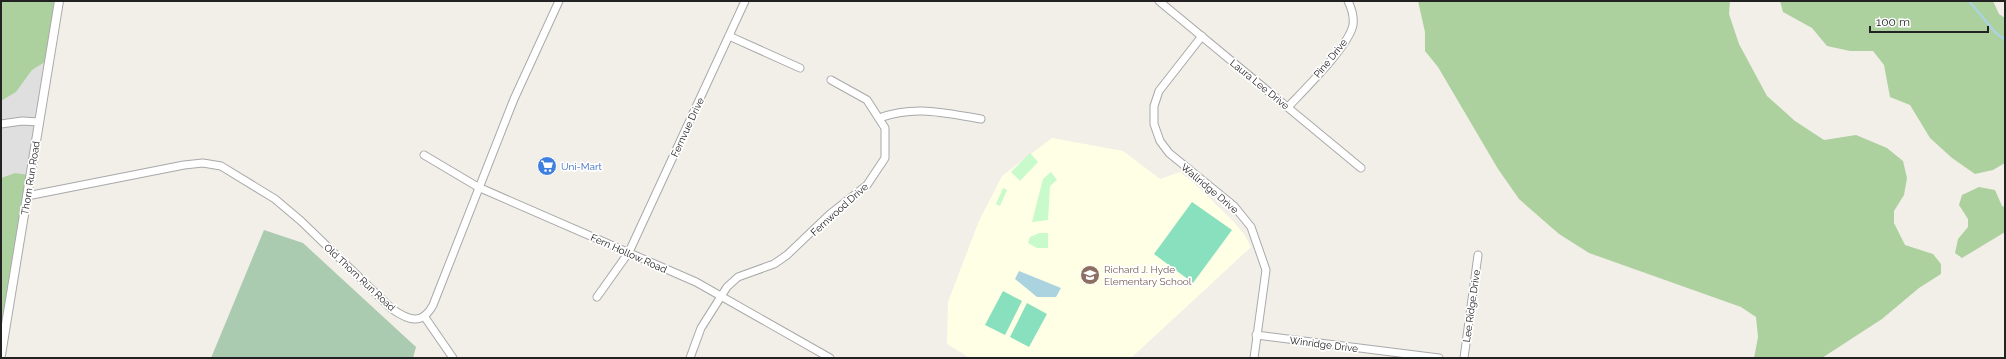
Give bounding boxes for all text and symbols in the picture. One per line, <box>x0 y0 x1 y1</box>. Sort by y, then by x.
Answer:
scale bar <box>1870 8 1988 34</box>
text: 100 m <box>1876 15 1910 29</box>
street label: Pine Drive <box>1311 37 1349 80</box>
street label: Laura Lee Drive <box>1228 57 1291 112</box>
street label: Fernvue Drive <box>669 96 706 159</box>
street label: Thorn Run Road <box>19 140 42 216</box>
supermarket icon: Uni-Mart <box>536 155 558 177</box>
place label: Uni-Mart <box>561 161 602 172</box>
street label: Wallridge Drive <box>1179 161 1241 216</box>
street label: Fernwood Drive <box>808 181 870 238</box>
street label: Fern Hollow Road <box>589 232 669 275</box>
street label: Old Thorn Run Road <box>322 242 398 313</box>
school or university icon: Richard J. Hyde Elementary School <box>1079 264 1101 286</box>
place label: Richard J. Hyde Elementary School <box>1104 264 1192 287</box>
street label: Lee Ridge Drive <box>1461 269 1482 343</box>
street label: Winridge Drive <box>1289 335 1359 354</box>

